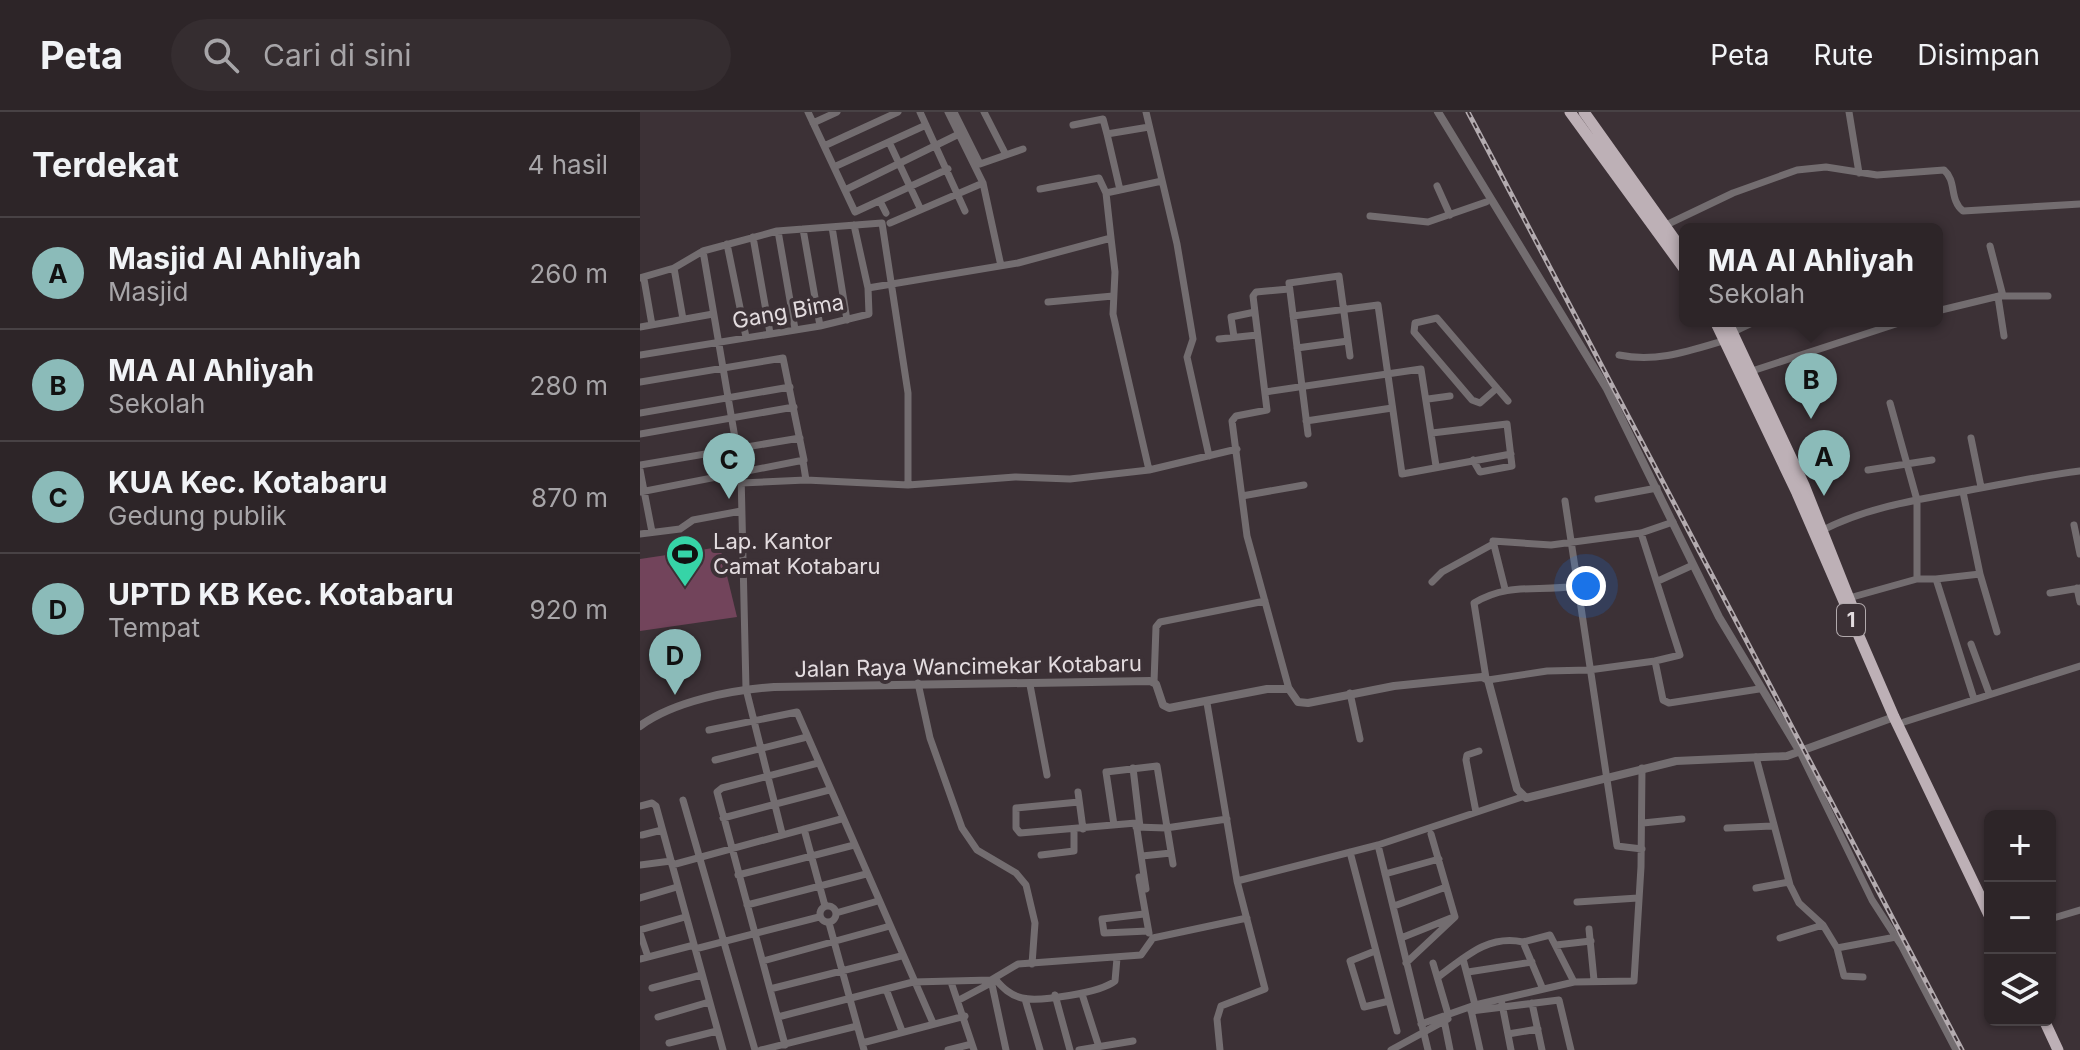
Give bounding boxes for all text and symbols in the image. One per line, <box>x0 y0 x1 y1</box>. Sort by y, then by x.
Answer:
search box <box>171 19 731 91</box>
text: Peta <box>40 32 123 78</box>
icon: search <box>199 33 243 77</box>
text: Cari di sini <box>263 37 412 73</box>
text: Peta <box>1710 38 1769 72</box>
text: Rute <box>1813 38 1873 72</box>
text: Disimpan <box>1917 38 2040 72</box>
text: Terdekat <box>32 144 179 185</box>
text: 4 hasil <box>528 149 608 180</box>
popup <box>1679 223 1943 327</box>
text: Masjid Al Ahliyah <box>108 240 361 276</box>
text: MA Al Ahliyah <box>1708 242 1914 278</box>
text: A <box>48 258 68 289</box>
text: 260 m <box>530 258 608 289</box>
text: Masjid <box>108 276 188 307</box>
text: Sekolah <box>1708 278 1805 309</box>
street label: Gang Bima <box>730 288 846 334</box>
text: MA Al Ahliyah <box>108 352 314 388</box>
pin: B <box>1785 353 1837 419</box>
text: B <box>49 370 67 401</box>
text: 280 m <box>530 370 608 401</box>
text: Sekolah <box>108 388 205 419</box>
pin: A <box>1798 430 1850 496</box>
pin: C <box>703 433 755 499</box>
text: KUA Kec. Kotabaru <box>108 464 387 500</box>
text: C <box>48 482 68 513</box>
text: 870 m <box>531 482 608 513</box>
text: Gedung publik <box>108 500 287 531</box>
place label: Lap. Kantor Camat Kotabaru <box>713 528 881 579</box>
sports icon: Lap. Kantor Camat Kotabaru <box>664 533 706 588</box>
your location <box>1566 566 1606 606</box>
text: UPTD KB Kec. Kotabaru <box>108 576 454 612</box>
text: D <box>49 594 67 625</box>
text: 920 m <box>530 594 608 625</box>
road number: 1 <box>1837 604 1865 636</box>
text: Tempat <box>108 612 200 643</box>
pin: D <box>649 629 701 695</box>
street label: Jalan Raya Wancimekar Kotabaru <box>794 650 1142 682</box>
map controls <box>1984 810 2056 1026</box>
button: + <box>1984 810 2056 882</box>
button: − <box>1984 882 2056 954</box>
button: layers <box>1984 954 2056 1026</box>

